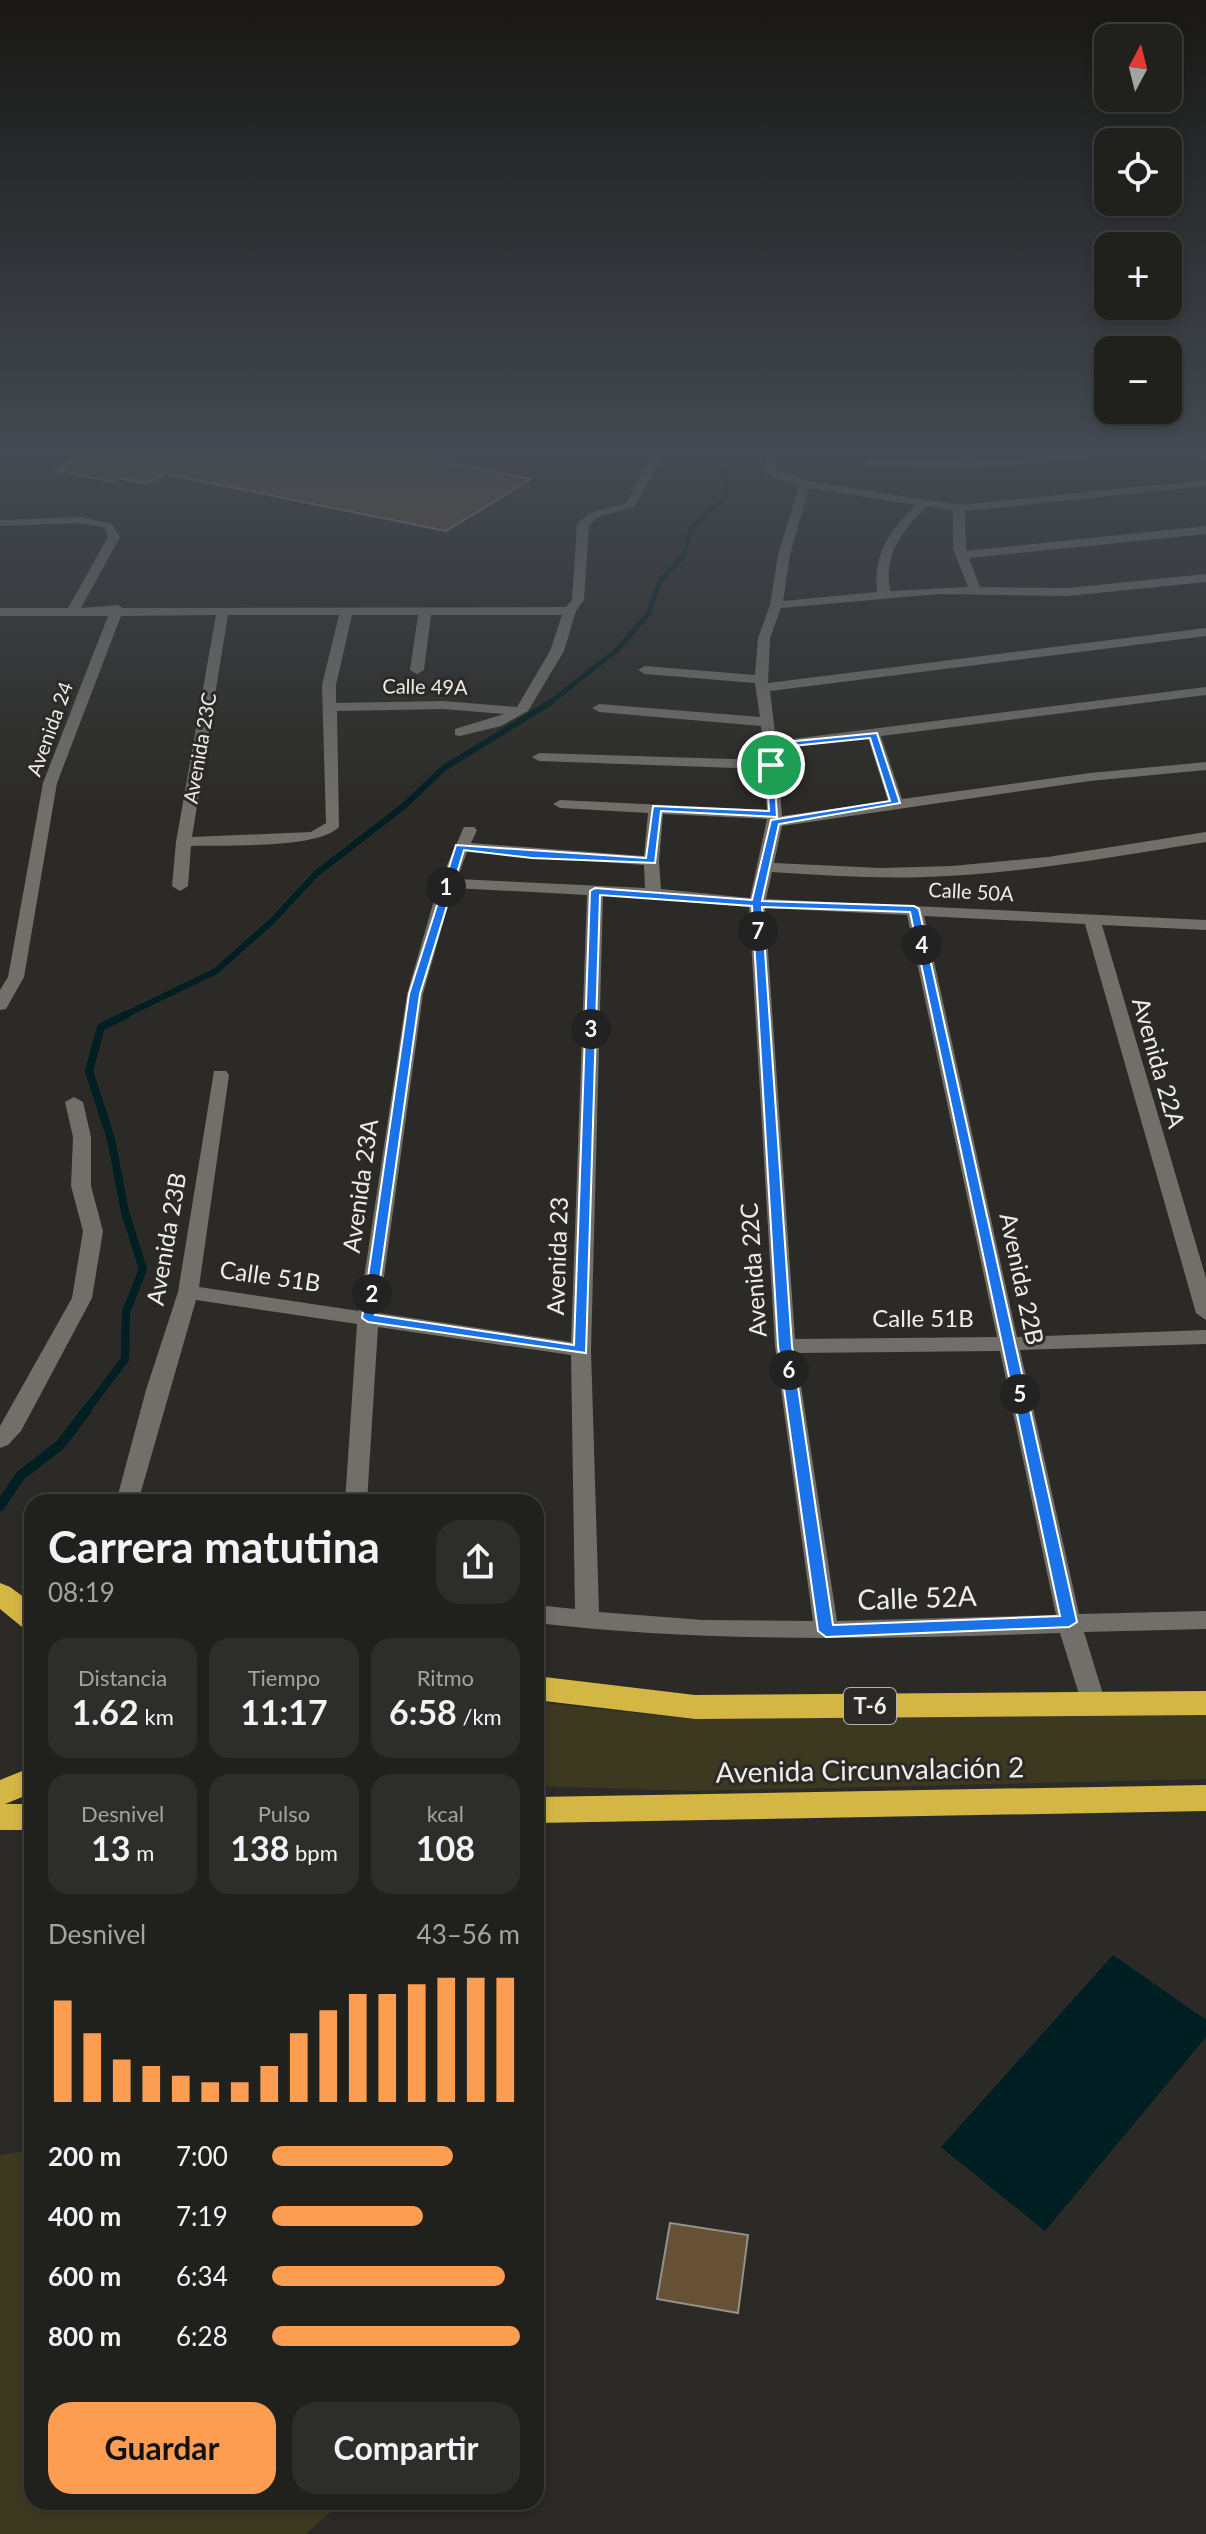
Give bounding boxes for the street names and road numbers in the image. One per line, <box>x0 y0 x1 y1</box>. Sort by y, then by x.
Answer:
street label: Calle 49A <box>382 673 468 699</box>
street label: Avenida 24 <box>21 678 77 779</box>
street label: Avenida 23C <box>177 691 221 805</box>
street label: Calle 50A <box>928 877 1015 905</box>
street label: Avenida 22A <box>1127 994 1192 1132</box>
street label: Avenida 23A <box>336 1116 383 1255</box>
street label: Avenida 23B <box>140 1170 191 1307</box>
street label: Avenida 23 <box>540 1196 573 1316</box>
street label: Avenida 22C <box>733 1202 772 1338</box>
street label: Avenida 22B <box>994 1210 1051 1347</box>
street label: Calle 51B <box>218 1254 322 1297</box>
street label: Calle 51B <box>872 1303 974 1332</box>
street label: Calle 52A <box>857 1578 977 1616</box>
road number: T-6 <box>844 1688 896 1724</box>
street label: Avenida Circunvalación 2 <box>715 1749 1025 1789</box>

